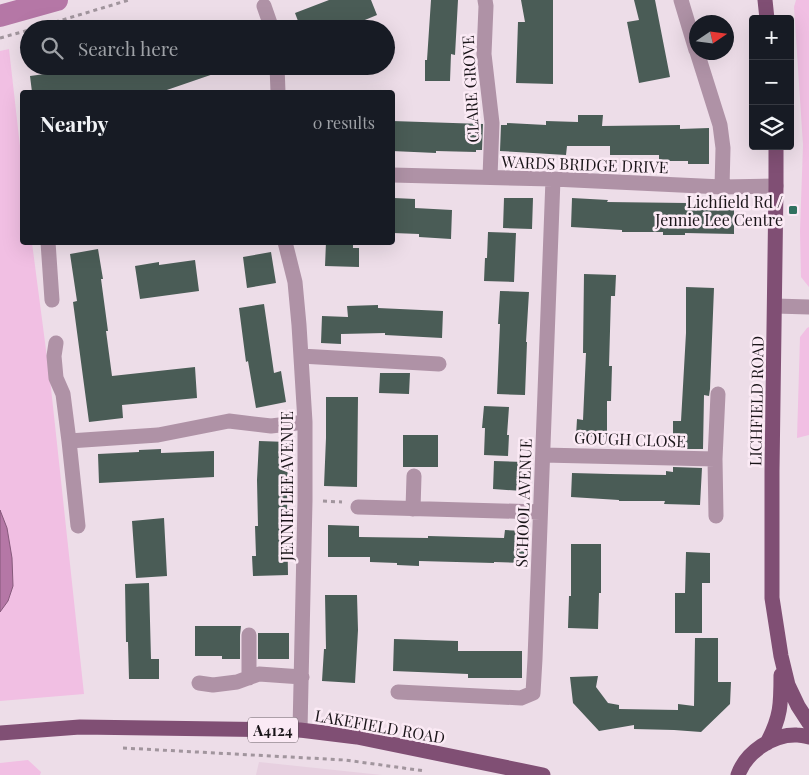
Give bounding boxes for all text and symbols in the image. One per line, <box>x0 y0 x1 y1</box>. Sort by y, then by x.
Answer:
north arrow <box>689 15 734 60</box>
map controls <box>749 15 794 150</box>
button: + <box>749 15 794 60</box>
search box <box>20 20 395 75</box>
icon: search <box>38 34 66 62</box>
text: Search here <box>78 35 178 61</box>
street label: CLARE GROVE <box>457 35 483 143</box>
button: − <box>749 60 794 105</box>
button: layers <box>749 105 794 150</box>
text: Nearby <box>40 109 109 137</box>
text: 0 results <box>313 112 375 133</box>
street label: WARDS BRIDGE DRIVE <box>500 151 669 177</box>
place label: Lichfield Rd / Jennie Lee Centre <box>654 191 783 230</box>
marker: Lichfield Rd / Jennie Lee Centre <box>787 204 799 216</box>
street label: LICHFIELD ROAD <box>744 336 768 466</box>
street label: JENNIE LEE AVENUE <box>276 411 297 562</box>
street label: GOUGH CLOSE <box>574 427 686 451</box>
street label: SCHOOL AVENUE <box>510 438 536 568</box>
street label: LAKEFIELD ROAD <box>313 704 447 748</box>
road number: A4124 <box>248 718 298 742</box>

